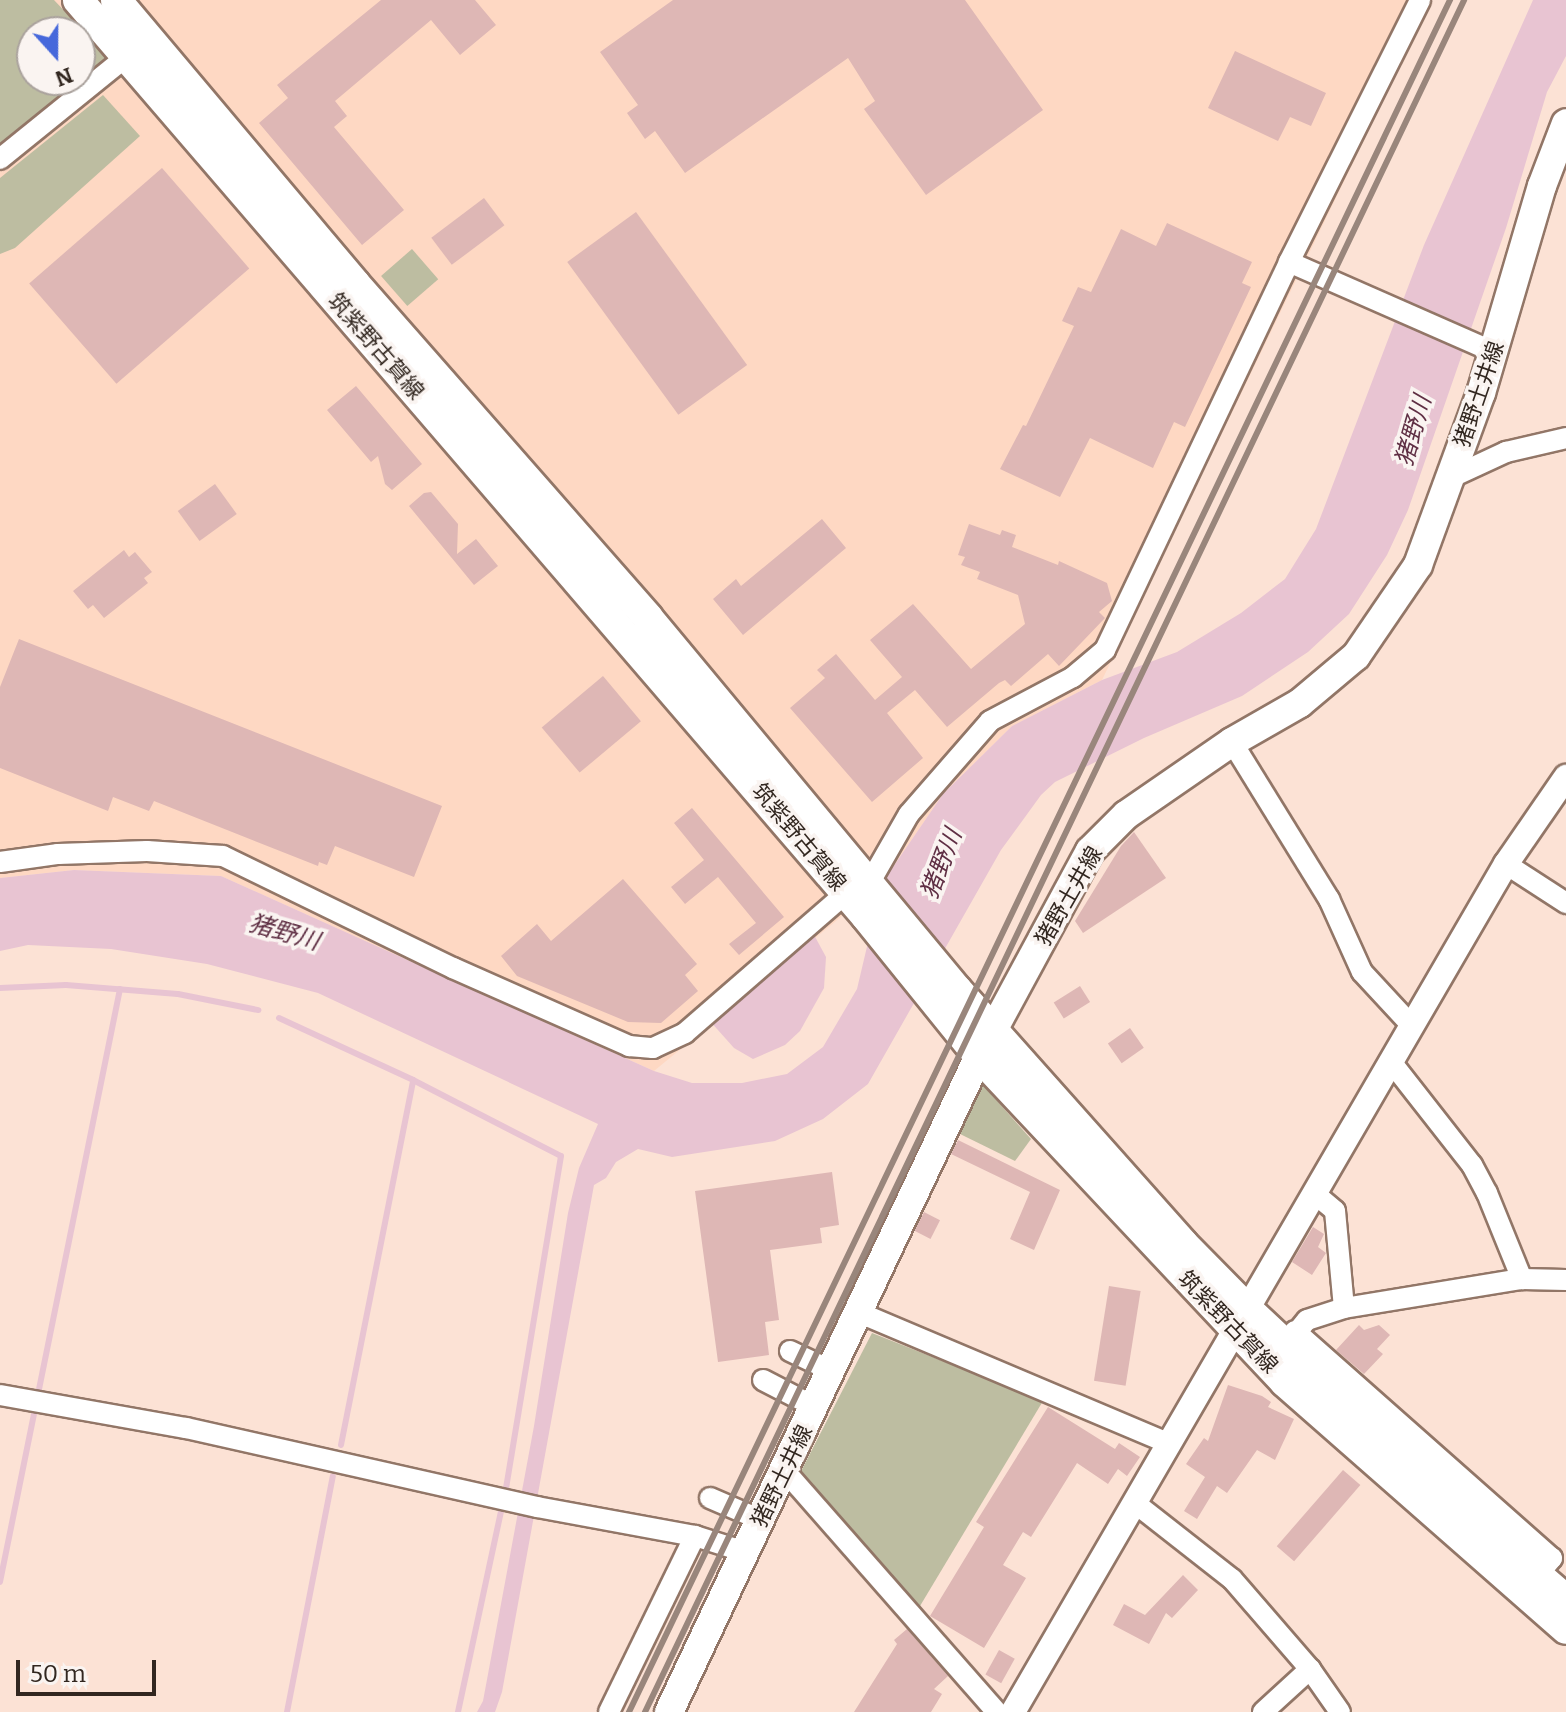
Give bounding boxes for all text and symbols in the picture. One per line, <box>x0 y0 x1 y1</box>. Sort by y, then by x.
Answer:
north arrow <box>16 16 96 96</box>
text: N <box>51 61 77 93</box>
street label: 筑紫野古賀線 <box>323 288 429 404</box>
street label: 猪野土井線 <box>1449 338 1509 450</box>
water label: 猪野川 <box>1390 392 1438 470</box>
street label: 筑紫野古賀線 <box>746 778 852 896</box>
water label: 猪野川 <box>916 825 968 903</box>
street label: 猪野土井線 <box>1030 842 1108 950</box>
water label: 猪野川 <box>245 909 323 957</box>
street label: 筑紫野古賀線 <box>1173 1265 1283 1379</box>
street label: 猪野土井線 <box>746 1421 818 1531</box>
scale bar <box>20 1644 160 1694</box>
text: 50 m <box>30 1660 86 1688</box>

